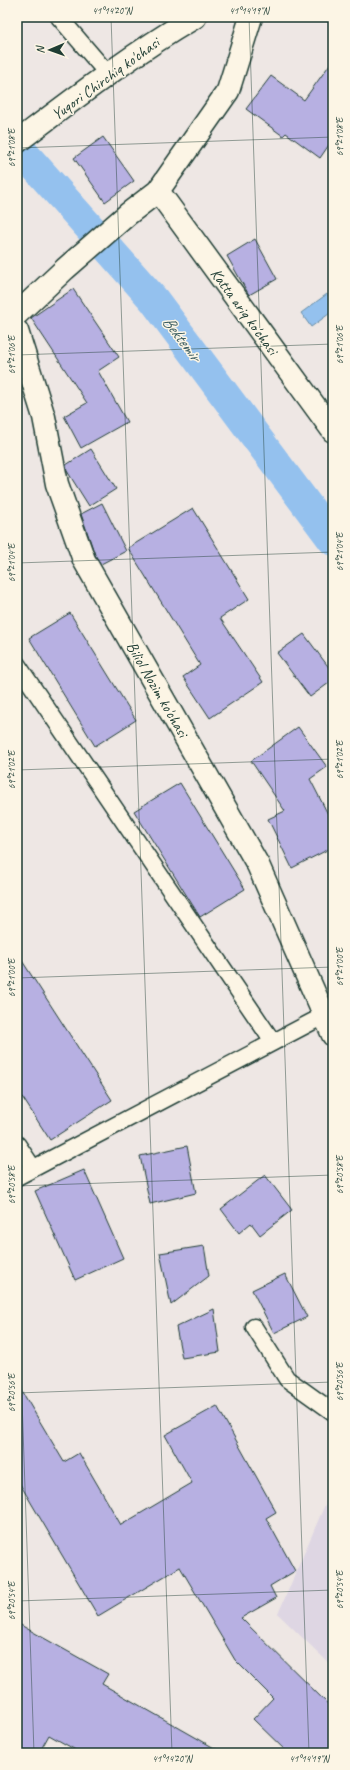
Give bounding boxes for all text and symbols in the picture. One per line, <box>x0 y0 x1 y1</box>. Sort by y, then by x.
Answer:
text: 41°14'20"N <box>92 4 134 17</box>
text: 41°14'19"N <box>229 4 271 17</box>
north arrow <box>30 30 70 70</box>
street label: Yuqori Chirchiq ko'chasi <box>48 32 165 125</box>
text: N <box>33 45 47 54</box>
text: 69°21'08"E <box>333 116 346 156</box>
text: 69°21'08"E <box>5 127 18 167</box>
street label: Katta ariq ko'chasi <box>206 264 283 360</box>
water label: Bektemir <box>158 312 207 367</box>
text: 69°21'06"E <box>333 324 346 364</box>
text: 69°21'06"E <box>5 334 18 374</box>
text: 69°21'04"E <box>333 531 346 571</box>
text: 69°21'04"E <box>5 542 18 582</box>
street label: Biliol Nozim ko'chasi <box>122 638 194 743</box>
text: 69°21'02"E <box>333 739 346 779</box>
text: 69°21'02"E <box>5 749 18 789</box>
text: 69°21'00"E <box>333 946 346 986</box>
text: 69°21'00"E <box>5 957 18 997</box>
text: 69°20'58"E <box>333 1154 346 1194</box>
text: 69°20'58"E <box>5 1164 18 1204</box>
text: 69°20'56"E <box>333 1361 346 1401</box>
text: 69°20'56"E <box>5 1372 18 1412</box>
text: 69°20'54"E <box>333 1569 346 1609</box>
text: 69°20'54"E <box>5 1580 18 1620</box>
text: 41°14'20"N <box>152 1752 194 1765</box>
text: 41°14'19"N <box>289 1752 331 1765</box>

